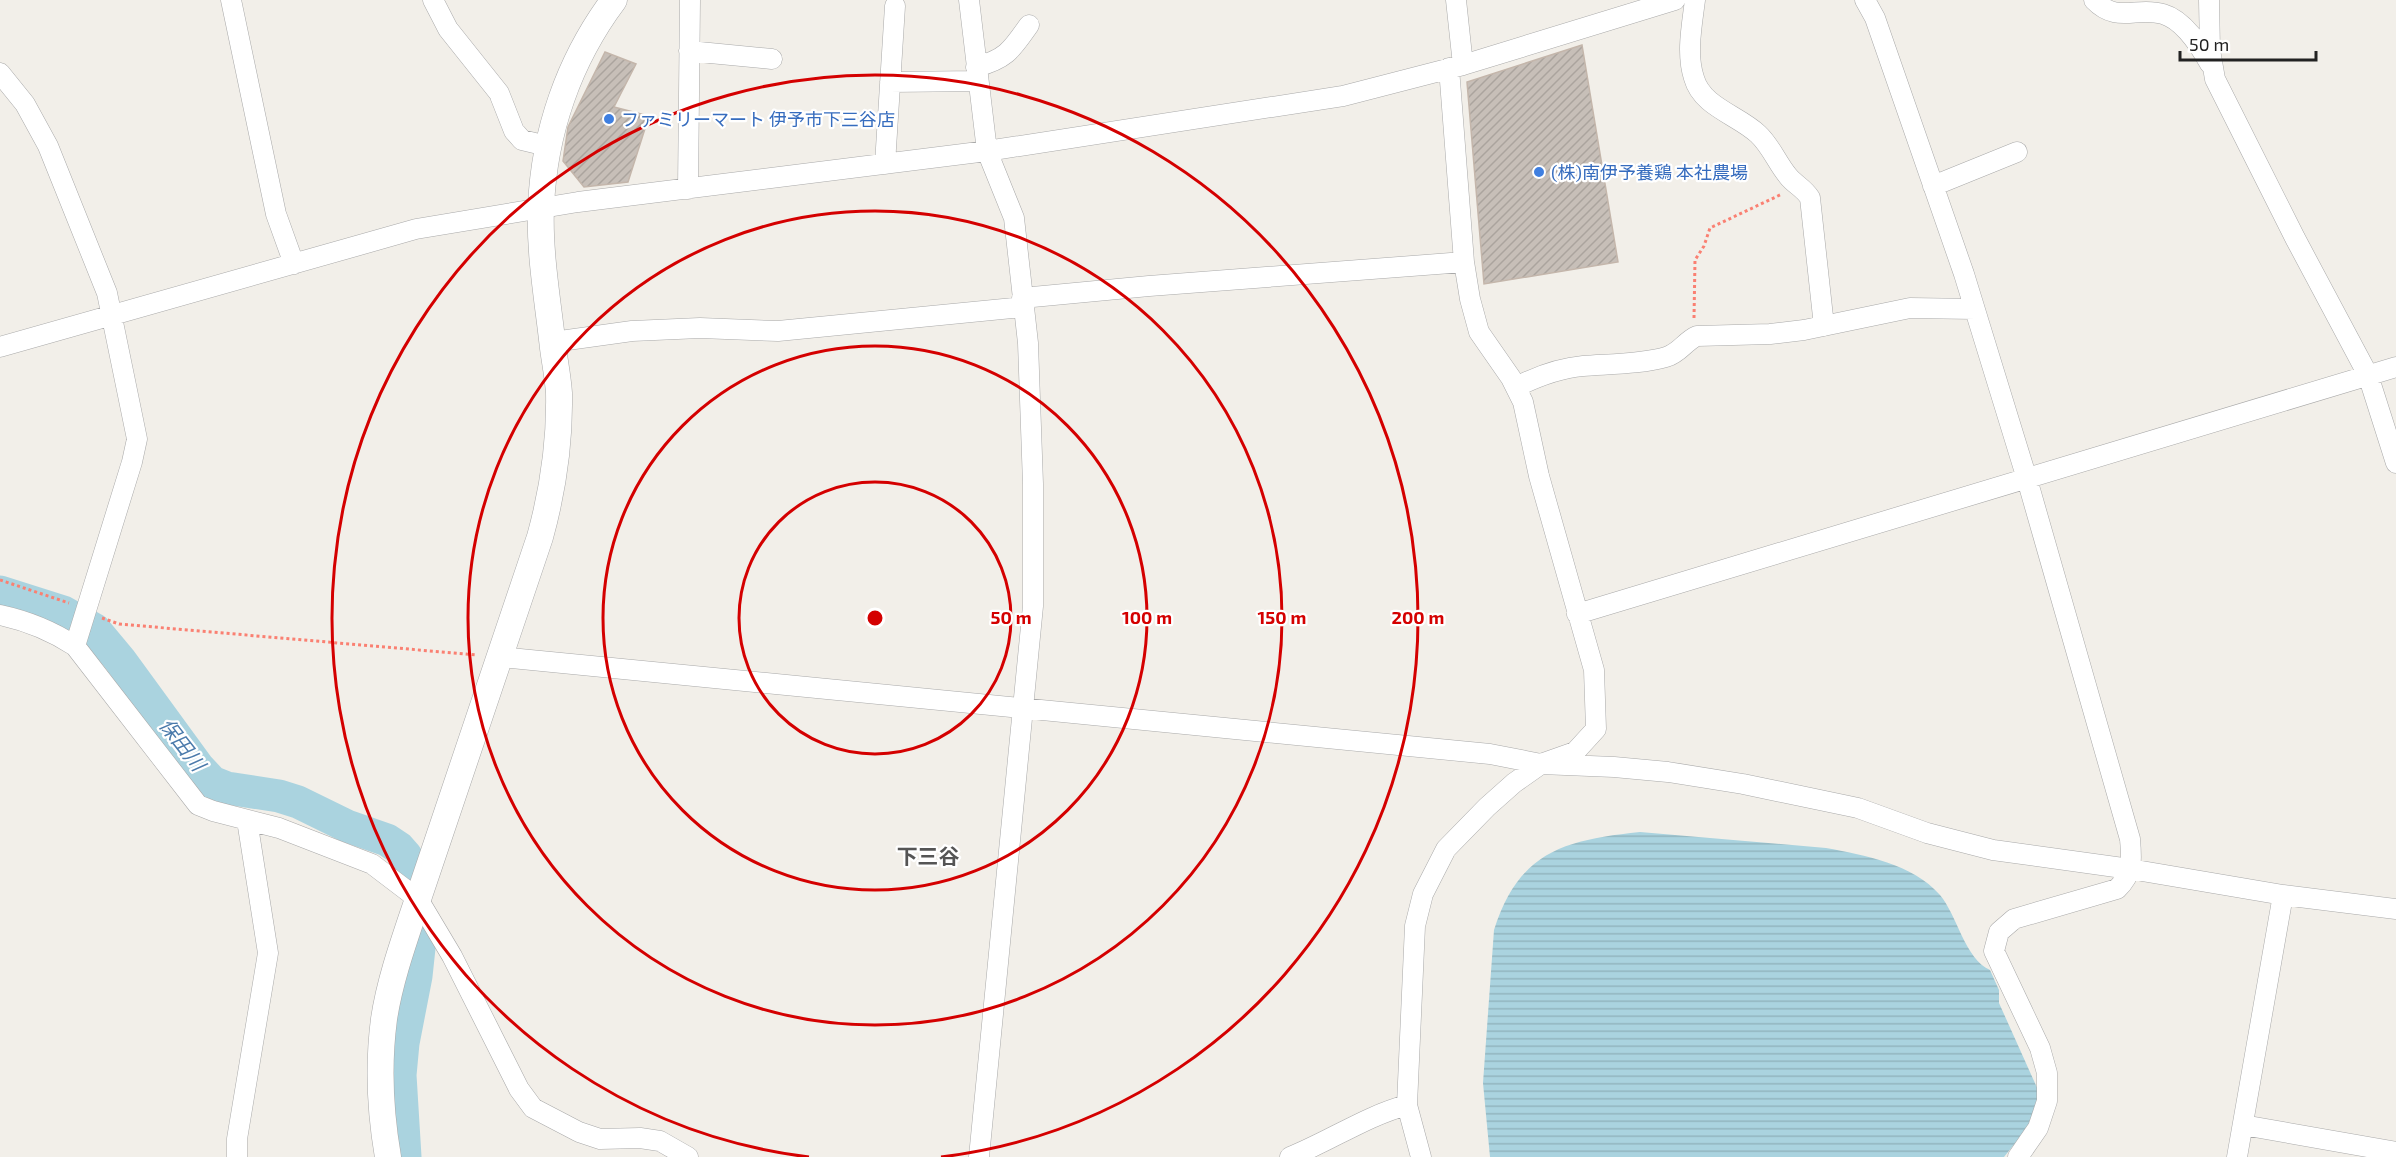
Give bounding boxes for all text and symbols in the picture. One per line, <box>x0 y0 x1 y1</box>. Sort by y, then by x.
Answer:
scale bar <box>2180 24 2316 62</box>
text: 50 m <box>2189 33 2229 55</box>
place label: ファミリーマート 伊予市下三谷店 <box>621 108 895 130</box>
marker: ファミリーマート 伊予市下三谷店 <box>602 112 616 126</box>
place label: (株)南伊予養鶏 本社農場 <box>1551 161 1748 183</box>
marker: (株)南伊予養鶏 本社農場 <box>1532 165 1546 179</box>
text: 50 m <box>990 606 1032 628</box>
text: 100 m <box>1122 606 1172 628</box>
text: 150 m <box>1258 606 1306 628</box>
text: 200 m <box>1392 606 1444 628</box>
centre of rings <box>865 608 885 628</box>
water label: 保田川 <box>155 713 212 777</box>
district label: 下三谷 <box>897 843 960 868</box>

